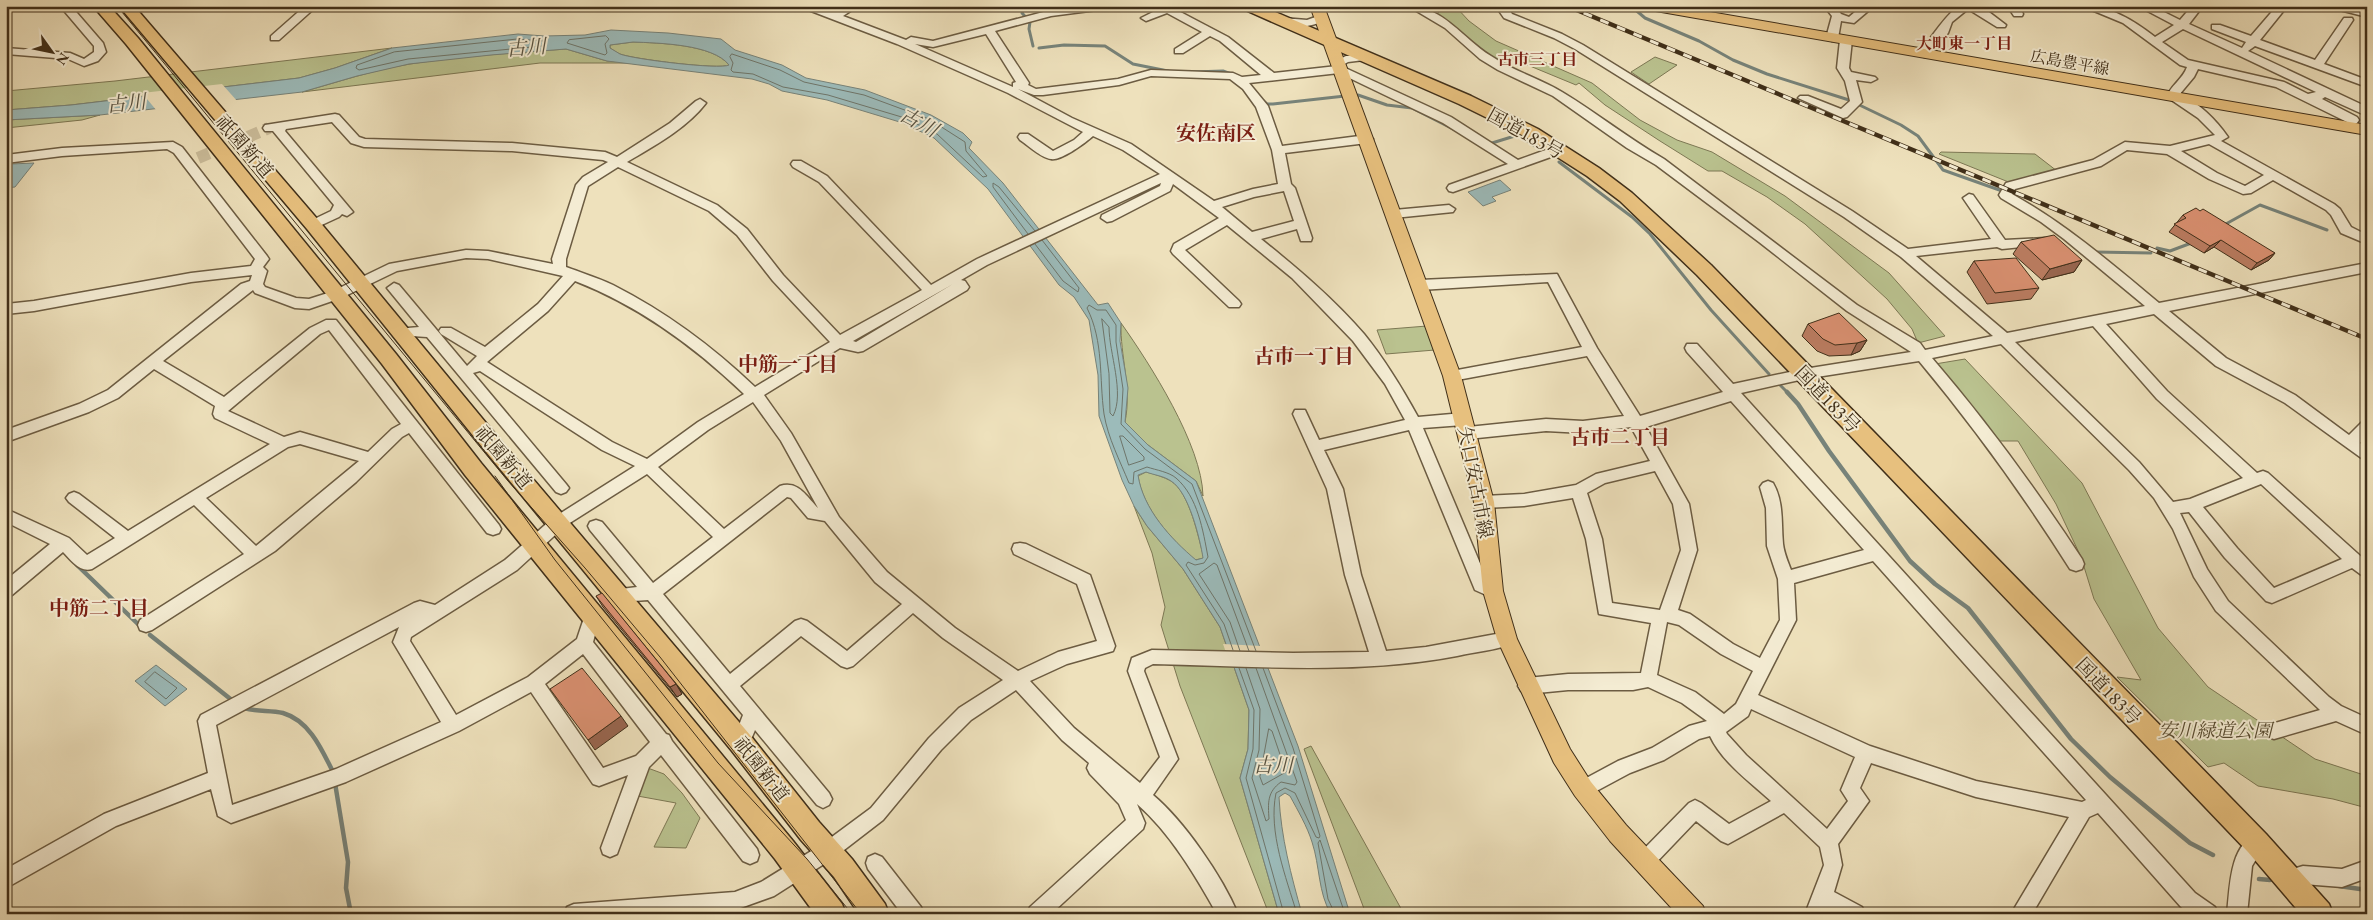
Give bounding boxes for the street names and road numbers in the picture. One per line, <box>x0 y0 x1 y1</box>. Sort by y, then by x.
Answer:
street label: 広島豊平線 <box>2029 45 2111 80</box>
street label: 国道183号 <box>1483 102 1569 165</box>
street label: 祇園新道 <box>210 109 279 183</box>
street label: 国道183号 <box>1789 360 1866 438</box>
street label: 祇園新道 <box>470 420 538 494</box>
street label: 矢口安古市線 <box>1452 424 1499 540</box>
street label: 国道183号 <box>2070 652 2147 730</box>
street label: 祇園新道 <box>728 732 795 807</box>

